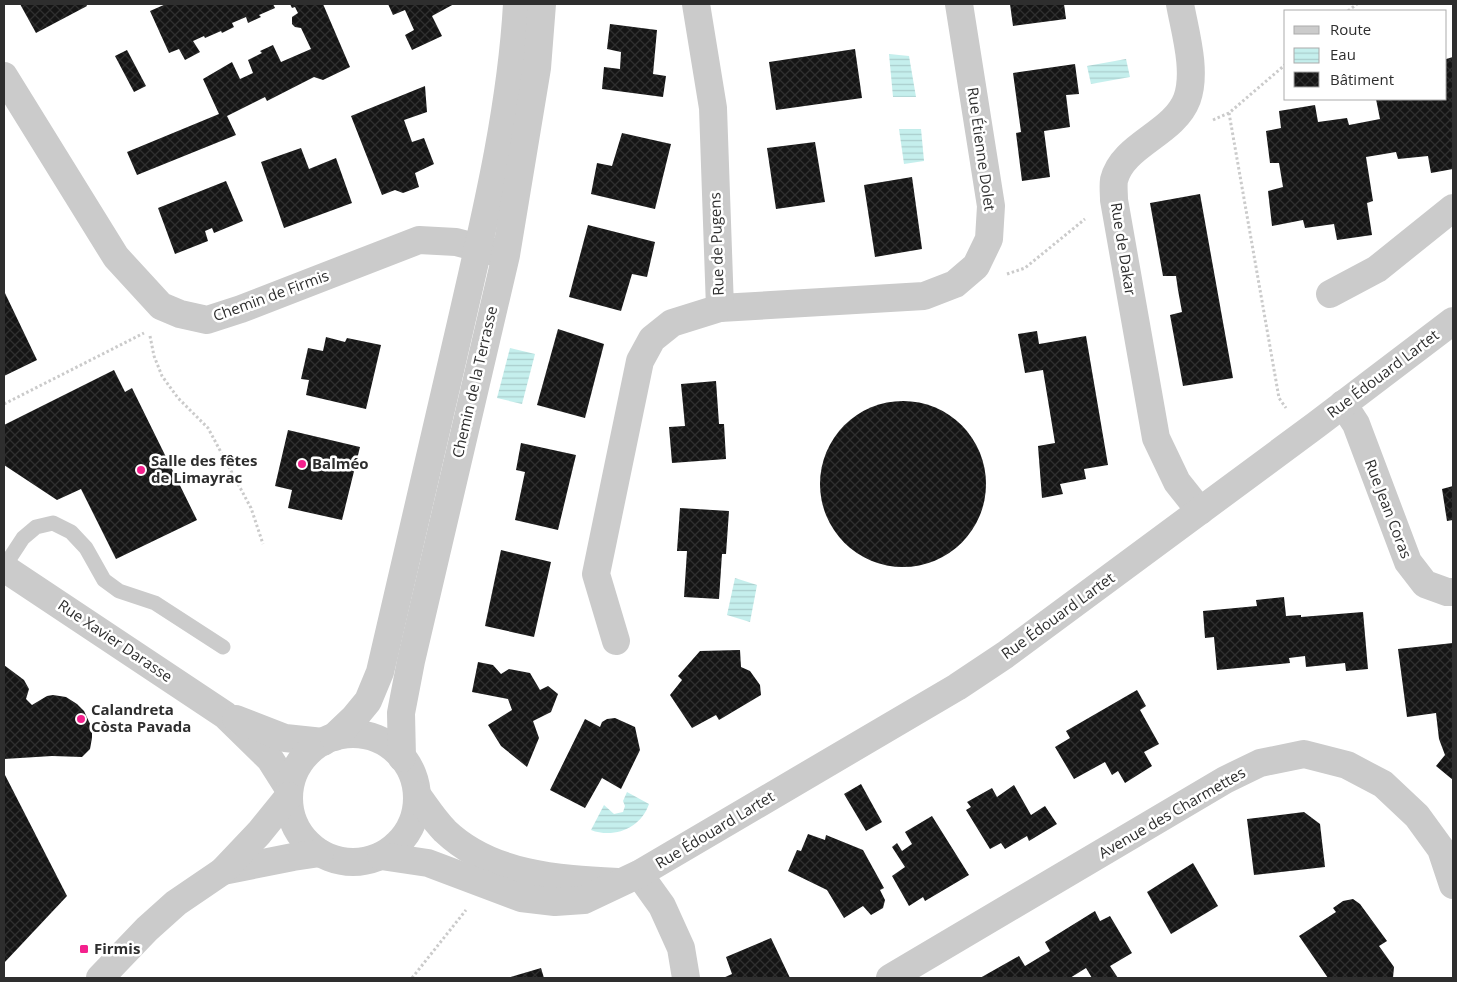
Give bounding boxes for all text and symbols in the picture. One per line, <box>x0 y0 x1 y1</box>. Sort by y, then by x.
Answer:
legend <box>1284 10 1447 100</box>
text: Route <box>1330 19 1371 39</box>
text: Eau <box>1330 44 1356 64</box>
text: Bâtiment <box>1330 69 1394 89</box>
street label: Rue Étienne Dolet <box>963 86 1001 212</box>
street label: Rue de Pugens <box>704 192 728 296</box>
street label: Rue de Dakar <box>1107 201 1141 297</box>
street label: Chemin de Firmis <box>210 265 331 325</box>
street label: Chemin de la Terrasse <box>447 304 501 460</box>
street label: Rue Édouard Lartet <box>1322 324 1443 422</box>
place label: Salle des fêtes de Limayrac <box>151 450 257 487</box>
place label: Balméo <box>312 453 369 473</box>
street label: Rue Jean Coras <box>1361 456 1417 561</box>
marker: Balméo <box>296 458 308 470</box>
marker: Salle des fêtes de Limayrac <box>135 464 147 476</box>
street label: Rue Édouard Lartet <box>997 567 1118 663</box>
street label: Rue Xavier Darasse <box>54 594 177 686</box>
place label: Calandreta Còsta Pavada <box>91 699 191 736</box>
marker: Calandreta Còsta Pavada <box>75 713 87 725</box>
street label: Avenue des Charmettes <box>1094 762 1249 862</box>
street label: Rue Édouard Lartet <box>651 786 778 873</box>
place label: Firmis <box>94 938 140 958</box>
marker: Firmis <box>78 943 90 955</box>

